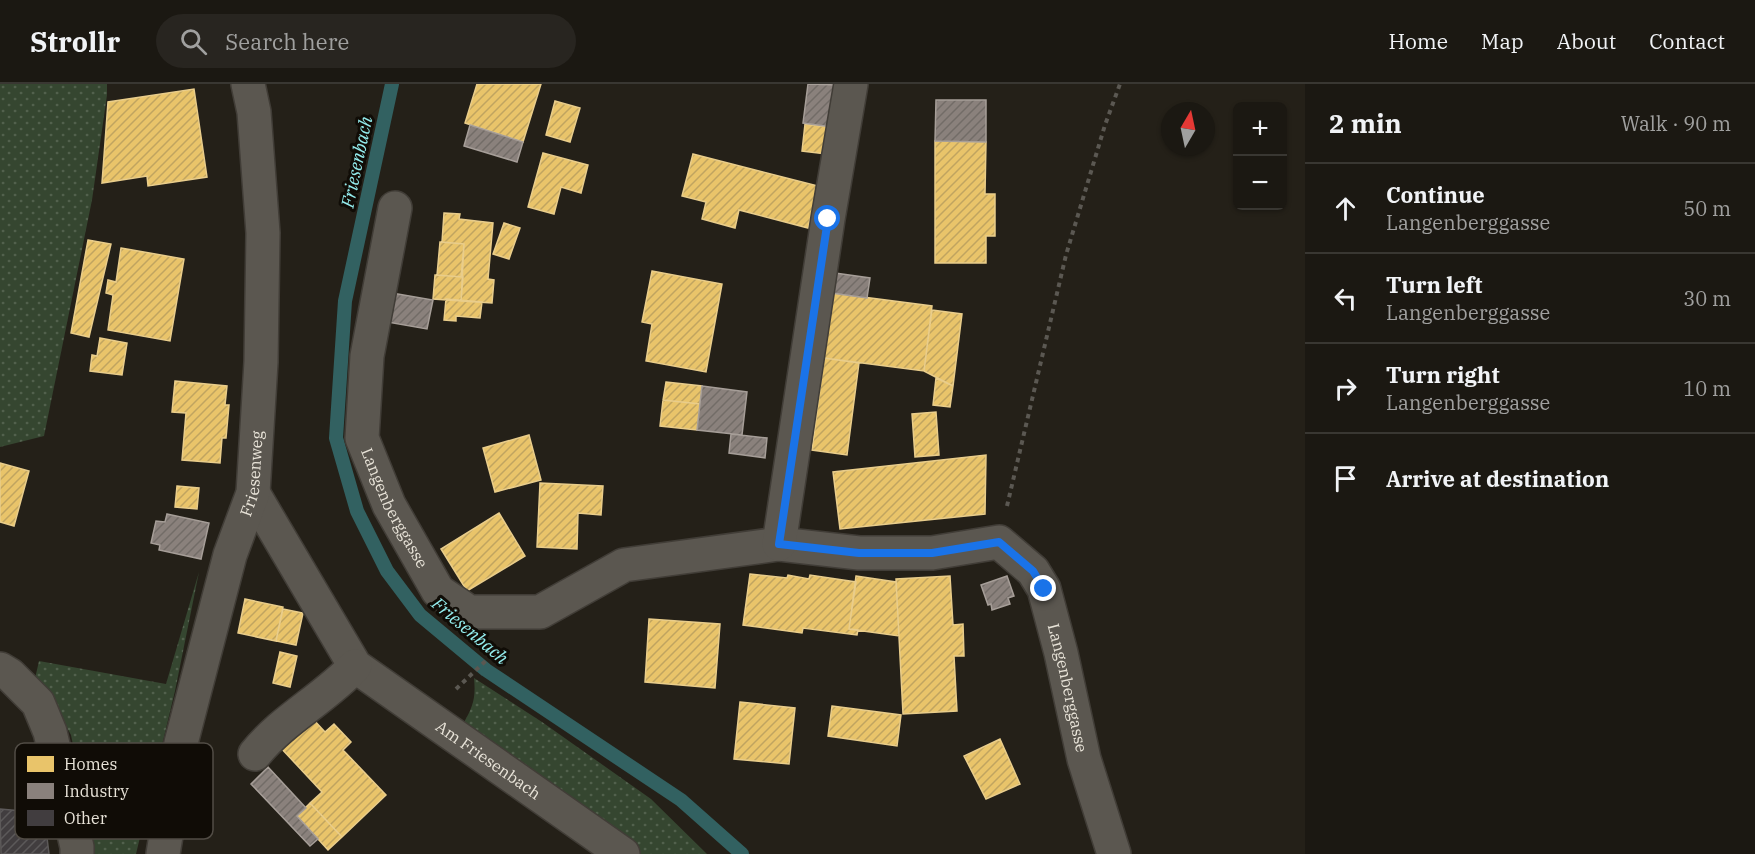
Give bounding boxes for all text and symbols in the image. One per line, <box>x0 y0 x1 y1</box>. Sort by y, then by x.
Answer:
search box <box>156 14 576 68</box>
text: Strollr <box>30 23 120 60</box>
icon: search <box>177 25 210 58</box>
text: Search here <box>225 27 349 56</box>
text: Home <box>1388 27 1448 55</box>
text: Map <box>1481 27 1524 55</box>
text: About <box>1557 27 1616 55</box>
text: Contact <box>1649 27 1725 55</box>
north arrow <box>1161 102 1215 156</box>
map controls <box>1233 102 1287 210</box>
button: + <box>1233 102 1287 156</box>
text: 2 min <box>1329 106 1402 140</box>
text: Walk · 90 m <box>1621 110 1731 137</box>
water label: Friesenbach <box>335 114 377 211</box>
button: − <box>1233 156 1287 210</box>
text: Continue <box>1386 180 1485 209</box>
icon: ahead <box>1329 192 1362 225</box>
text: 50 m <box>1683 195 1731 222</box>
route start <box>814 205 840 231</box>
text: Langenberggasse <box>1386 209 1550 236</box>
text: Turn left <box>1386 270 1482 299</box>
icon: left <box>1329 282 1362 315</box>
text: 30 m <box>1683 285 1731 312</box>
text: Langenberggasse <box>1386 299 1550 326</box>
text: Turn right <box>1386 360 1500 389</box>
icon: right <box>1329 372 1362 405</box>
text: 10 m <box>1683 375 1731 402</box>
text: Langenberggasse <box>1386 389 1550 416</box>
street label: Friesenweg <box>235 430 267 519</box>
street label: Langenberggasse <box>357 445 433 571</box>
icon: arrive <box>1329 462 1362 495</box>
text: Arrive at destination <box>1386 464 1609 493</box>
route end <box>1030 575 1056 601</box>
water label: Friesenbach <box>427 591 513 669</box>
street label: Langenberggasse <box>1044 621 1092 754</box>
street label: Am Friesenbach <box>432 716 545 803</box>
legend <box>15 743 213 839</box>
text: Homes <box>64 754 117 774</box>
text: Industry <box>64 781 129 801</box>
text: Other <box>64 808 107 828</box>

